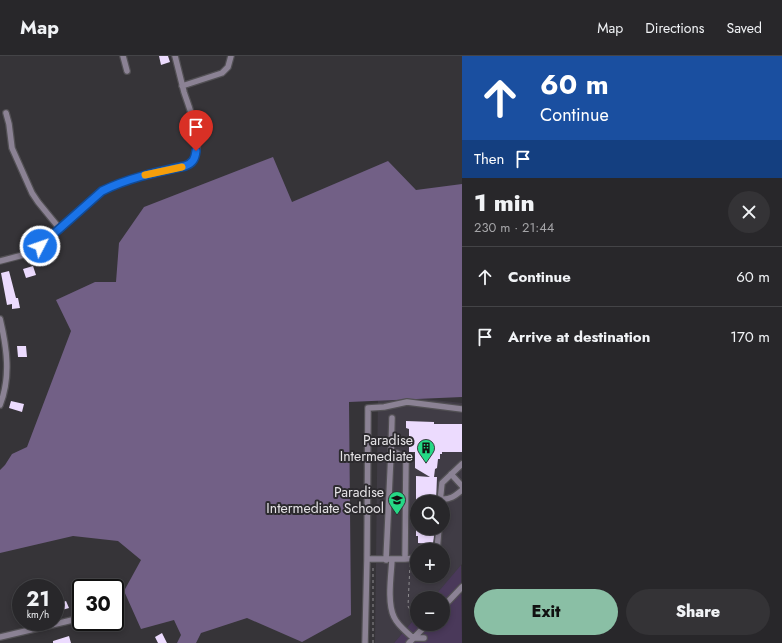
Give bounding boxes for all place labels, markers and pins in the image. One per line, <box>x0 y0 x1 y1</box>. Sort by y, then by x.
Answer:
pin <box>179 110 213 151</box>
place label: Paradise Intermediate <box>340 430 413 466</box>
building icon: Paradise Intermediate <box>416 438 436 463</box>
place label: Paradise Intermediate School <box>266 482 384 518</box>
school or university icon: Paradise Intermediate School <box>387 490 407 515</box>

